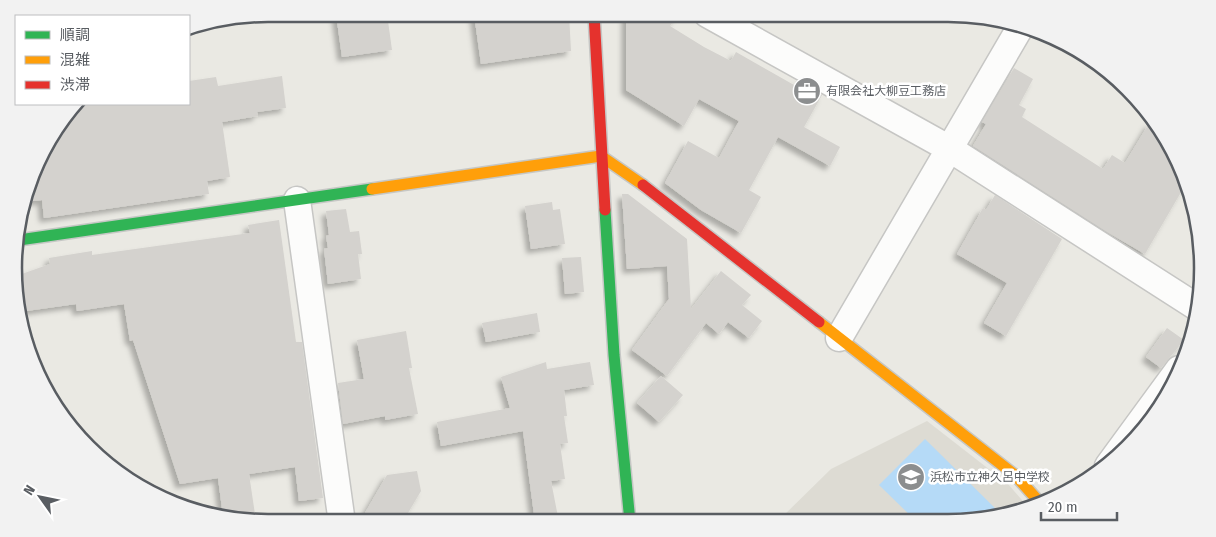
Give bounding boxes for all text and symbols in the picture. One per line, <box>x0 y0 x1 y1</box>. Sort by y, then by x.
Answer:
legend <box>15 15 190 105</box>
text: 順調 <box>60 26 90 44</box>
text: 混雑 <box>60 51 90 69</box>
text: 渋滞 <box>60 76 90 94</box>
office icon: 有限会社大柳豆工務店 <box>792 76 822 106</box>
place label: 有限会社大柳豆工務店 <box>826 84 946 98</box>
school or university icon: 浜松市立神久呂中学校 <box>896 462 926 492</box>
place label: 浜松市立神久呂中学校 <box>930 470 1050 484</box>
north arrow <box>15 472 65 522</box>
text: N <box>20 482 39 498</box>
scale bar <box>1041 490 1117 522</box>
text: 20 m <box>1048 498 1078 516</box>

